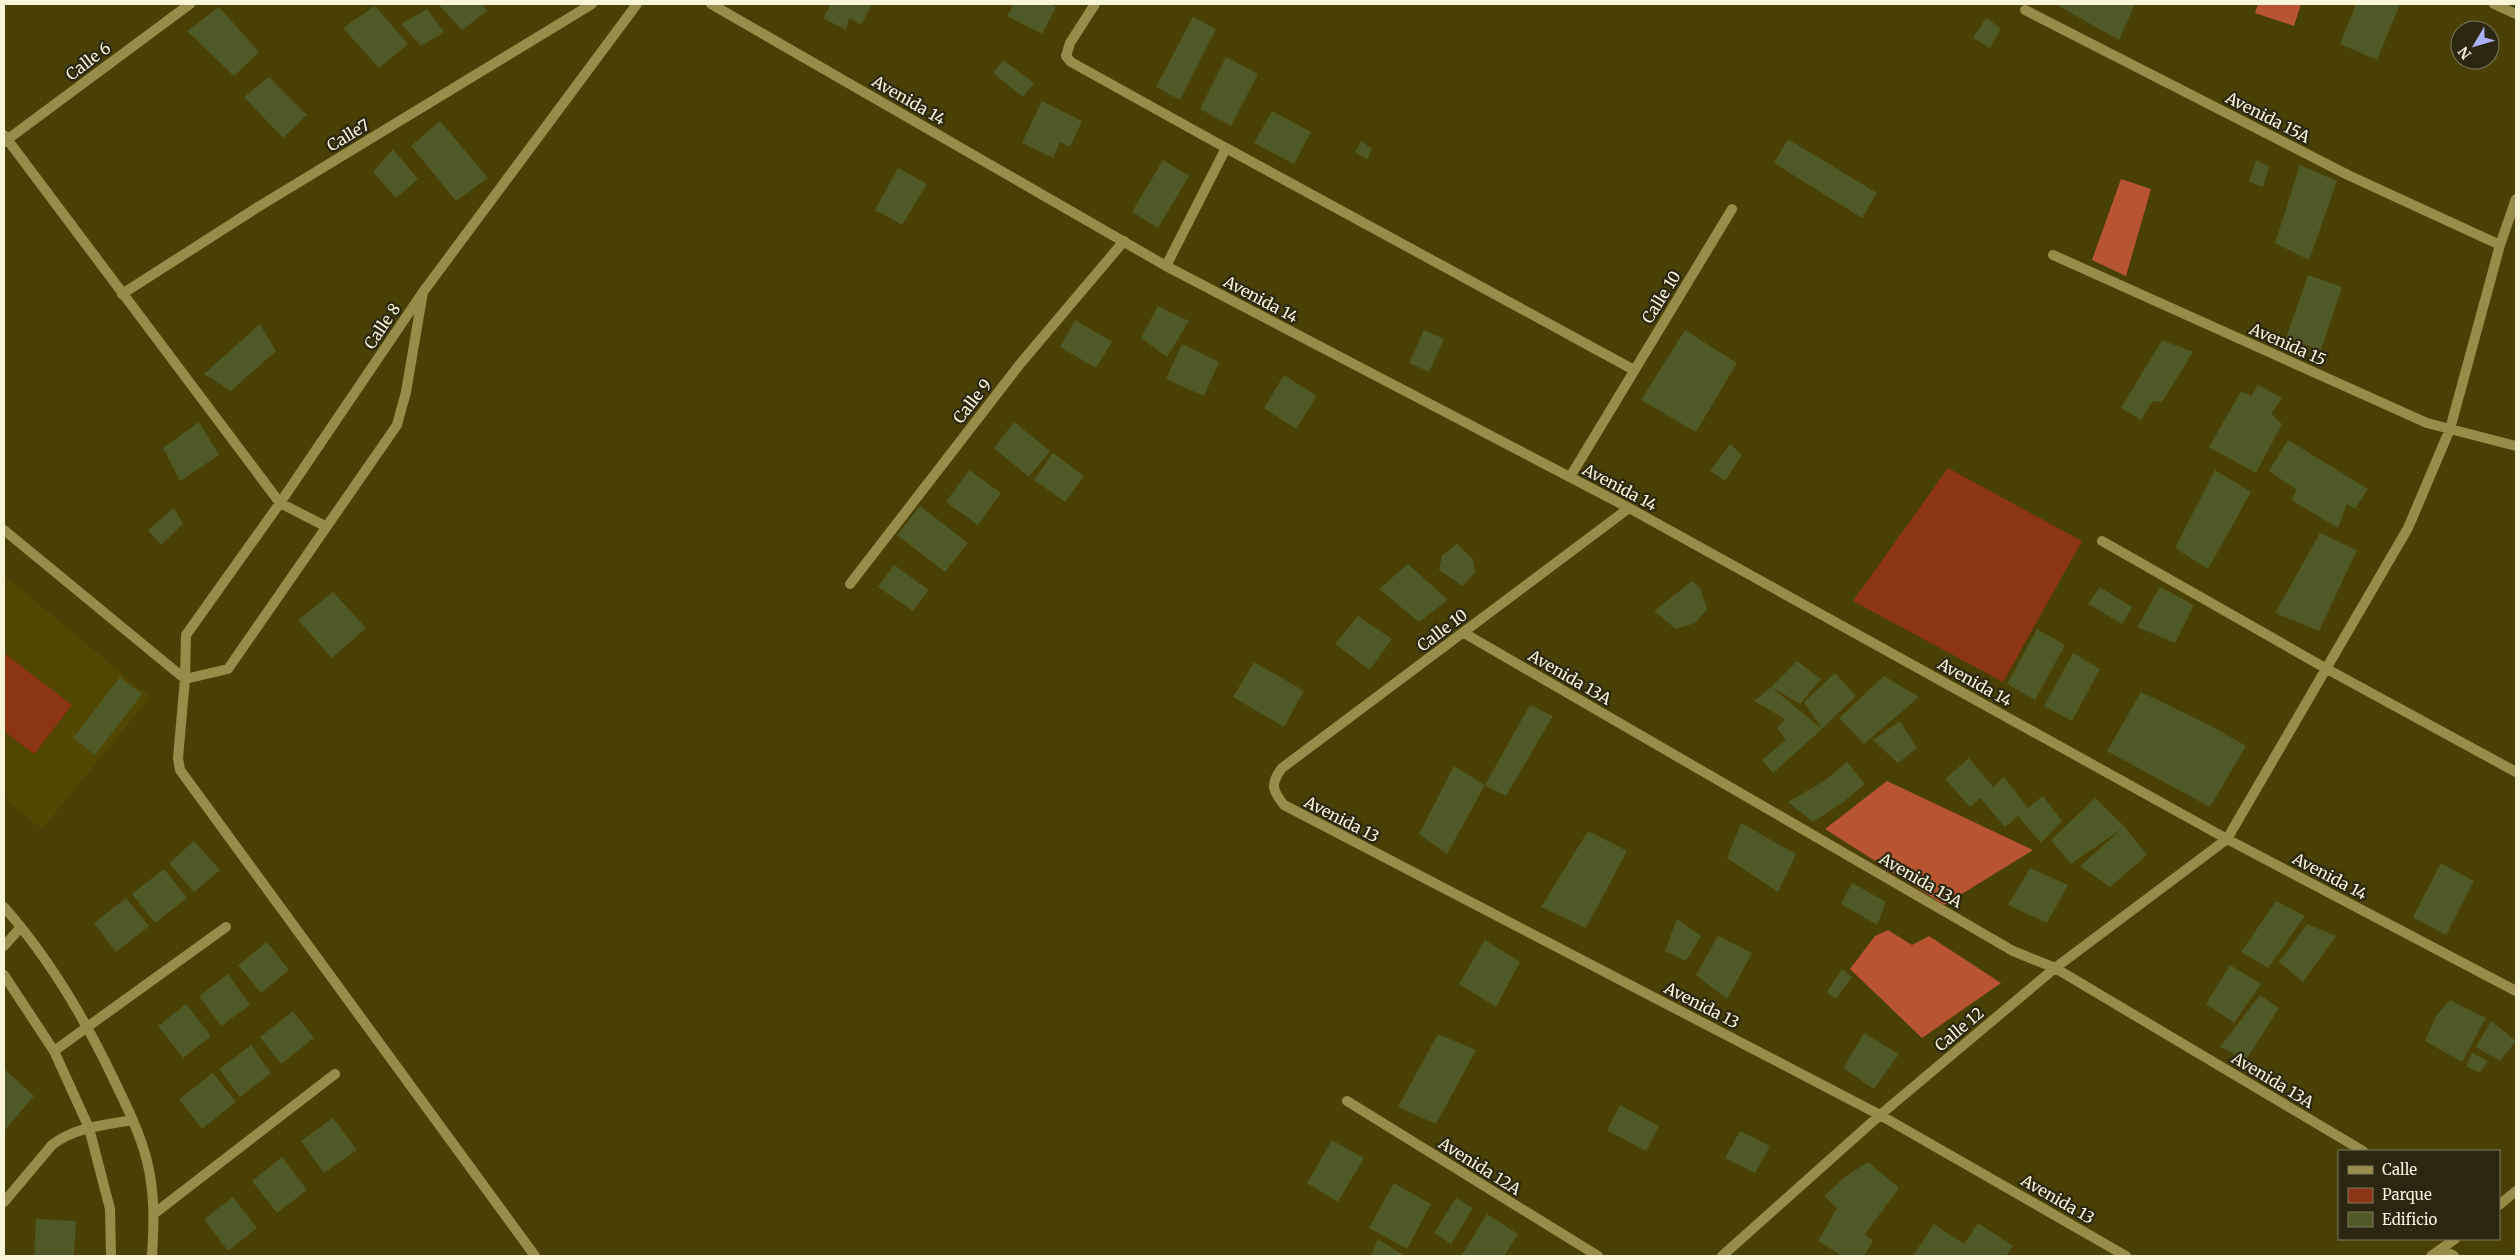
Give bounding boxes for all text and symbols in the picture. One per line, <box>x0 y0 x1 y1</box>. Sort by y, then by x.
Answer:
north arrow <box>2450 20 2500 70</box>
street label: Calle 6 <box>62 37 115 84</box>
text: N <box>2454 43 2475 63</box>
street label: Avenida 14 <box>868 70 949 129</box>
street label: Avenida 15A <box>2221 87 2314 147</box>
street label: Calle7 <box>323 115 373 155</box>
street label: Calle 10 <box>1637 267 1685 327</box>
street label: Avenida 14 <box>1219 271 1302 327</box>
street label: Calle 8 <box>359 299 405 353</box>
street label: Avenida 15 <box>2246 318 2329 370</box>
street label: Calle 9 <box>948 375 996 427</box>
street label: Avenida 14 <box>1578 459 1661 515</box>
street label: Calle 10 <box>1413 605 1471 655</box>
street label: Avenida 13A <box>1524 645 1616 709</box>
street label: Avenida 14 <box>1934 653 2016 711</box>
street label: Avenida 13 <box>1300 791 1383 846</box>
street label: Avenida 13A <box>1875 848 1967 912</box>
street label: Avenida 14 <box>2288 848 2371 904</box>
street label: Avenida 13 <box>1660 977 1743 1032</box>
street label: Calle 12 <box>1930 1003 1988 1055</box>
street label: Avenida 13A <box>2227 1047 2318 1113</box>
street label: Avenida 12A <box>1434 1132 1526 1200</box>
legend <box>2338 1150 2500 1240</box>
text: Calle <box>2382 1160 2417 1179</box>
street label: Avenida 13 <box>2017 1169 2098 1228</box>
text: Parque <box>2382 1185 2432 1204</box>
text: Edificio <box>2382 1210 2438 1229</box>

